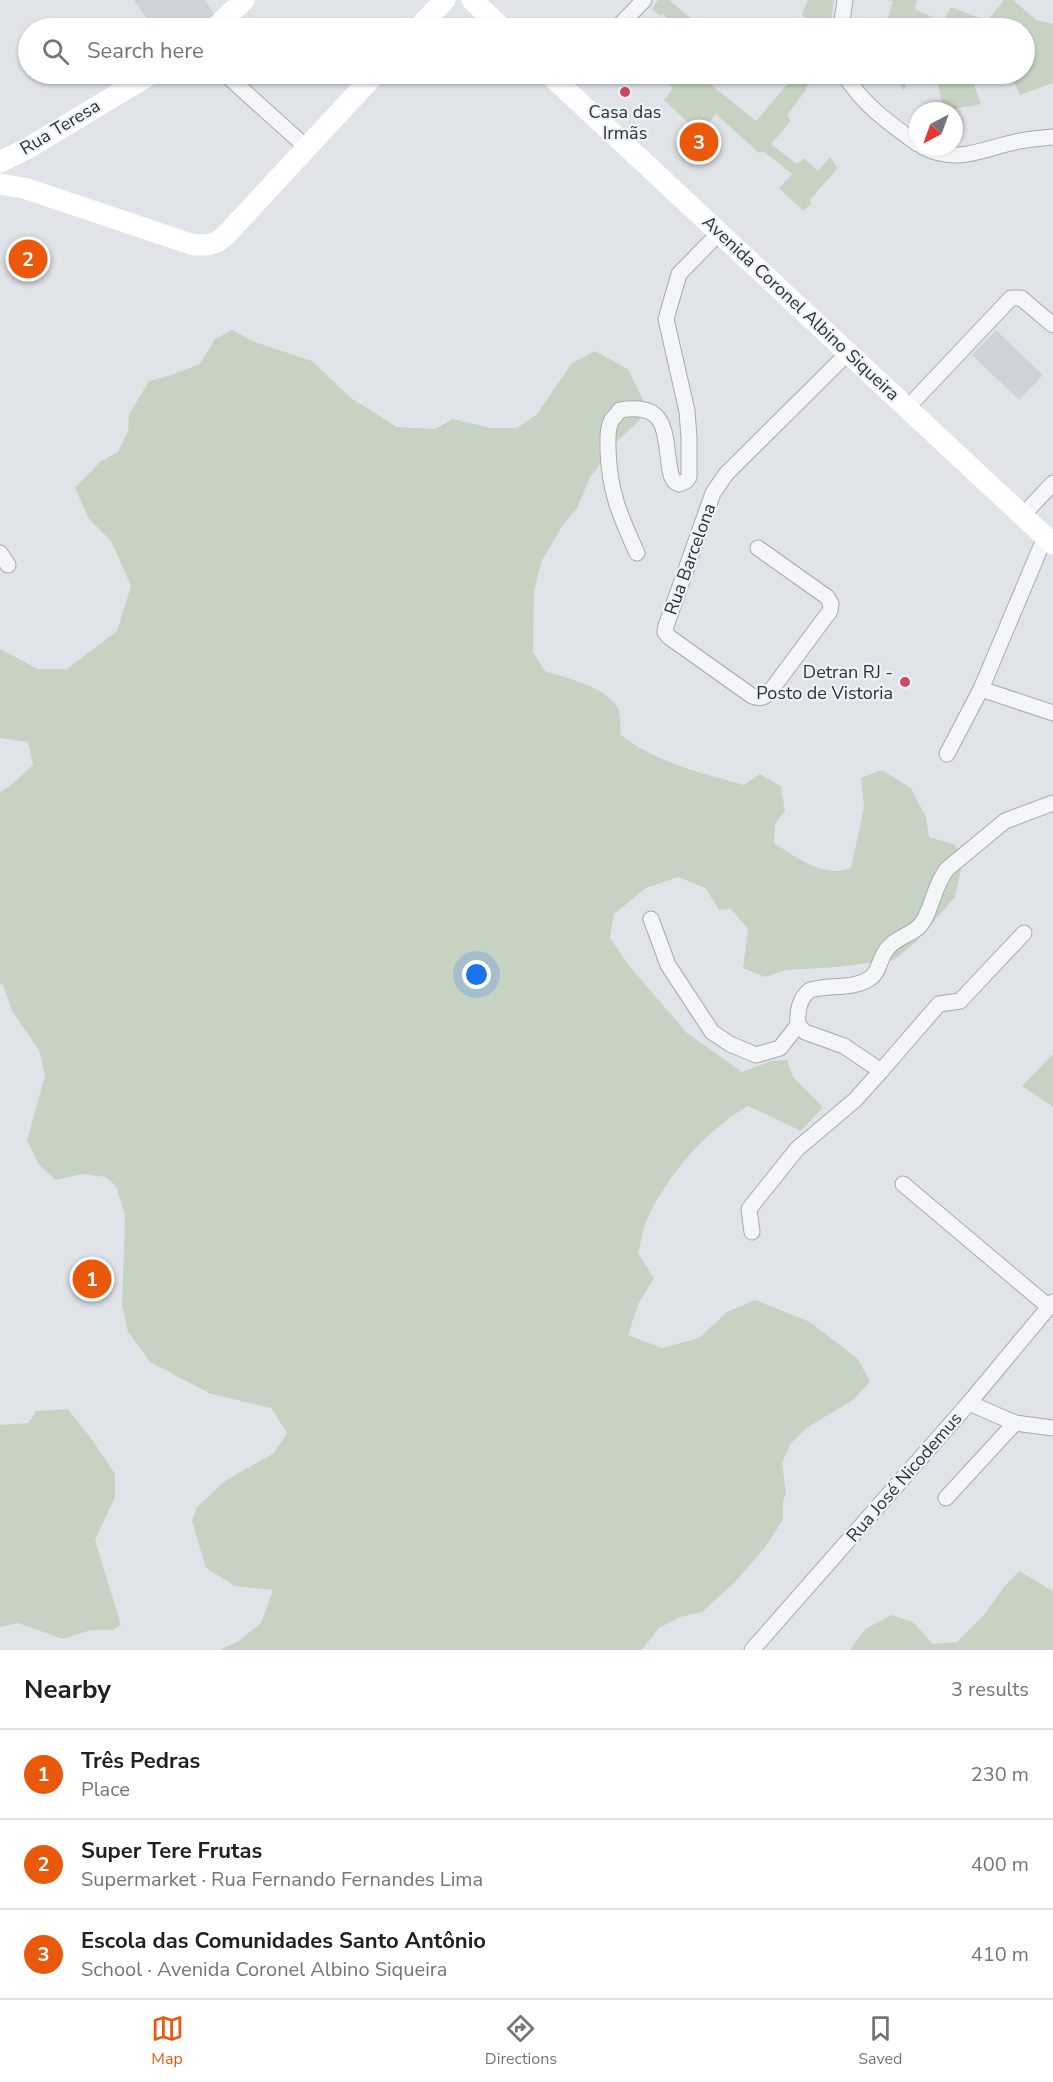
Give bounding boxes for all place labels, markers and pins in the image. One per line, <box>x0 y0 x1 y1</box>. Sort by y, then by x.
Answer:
marker: Casa das Irmãs <box>618 85 632 99</box>
place label: Casa das Irmãs <box>589 100 661 145</box>
pin: 3 <box>680 120 718 164</box>
pin: 2 <box>9 236 48 282</box>
place label: Detran RJ - Posto de Vistoria <box>756 660 893 705</box>
marker: Detran RJ - Posto de Vistoria <box>898 675 912 689</box>
pin: 1 <box>72 1256 112 1302</box>

